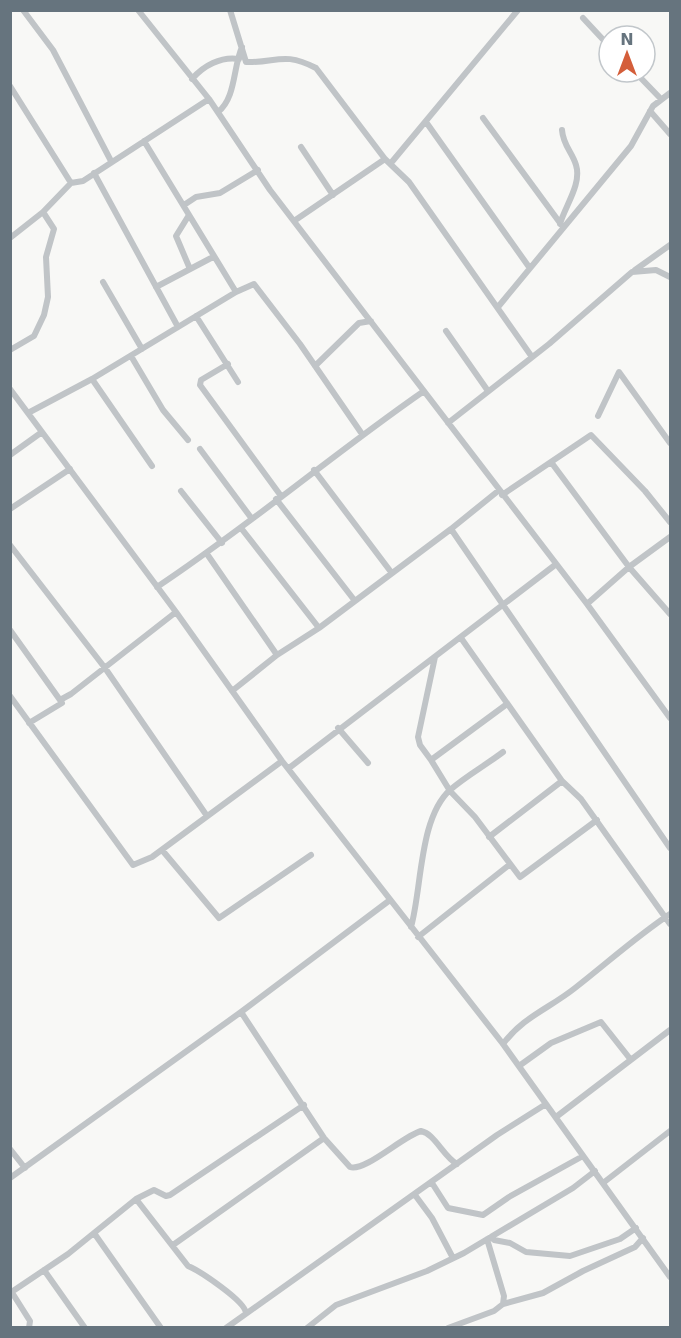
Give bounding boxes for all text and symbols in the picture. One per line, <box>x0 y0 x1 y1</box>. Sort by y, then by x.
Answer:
north arrow <box>597 24 657 84</box>
text: N <box>620 30 634 49</box>

